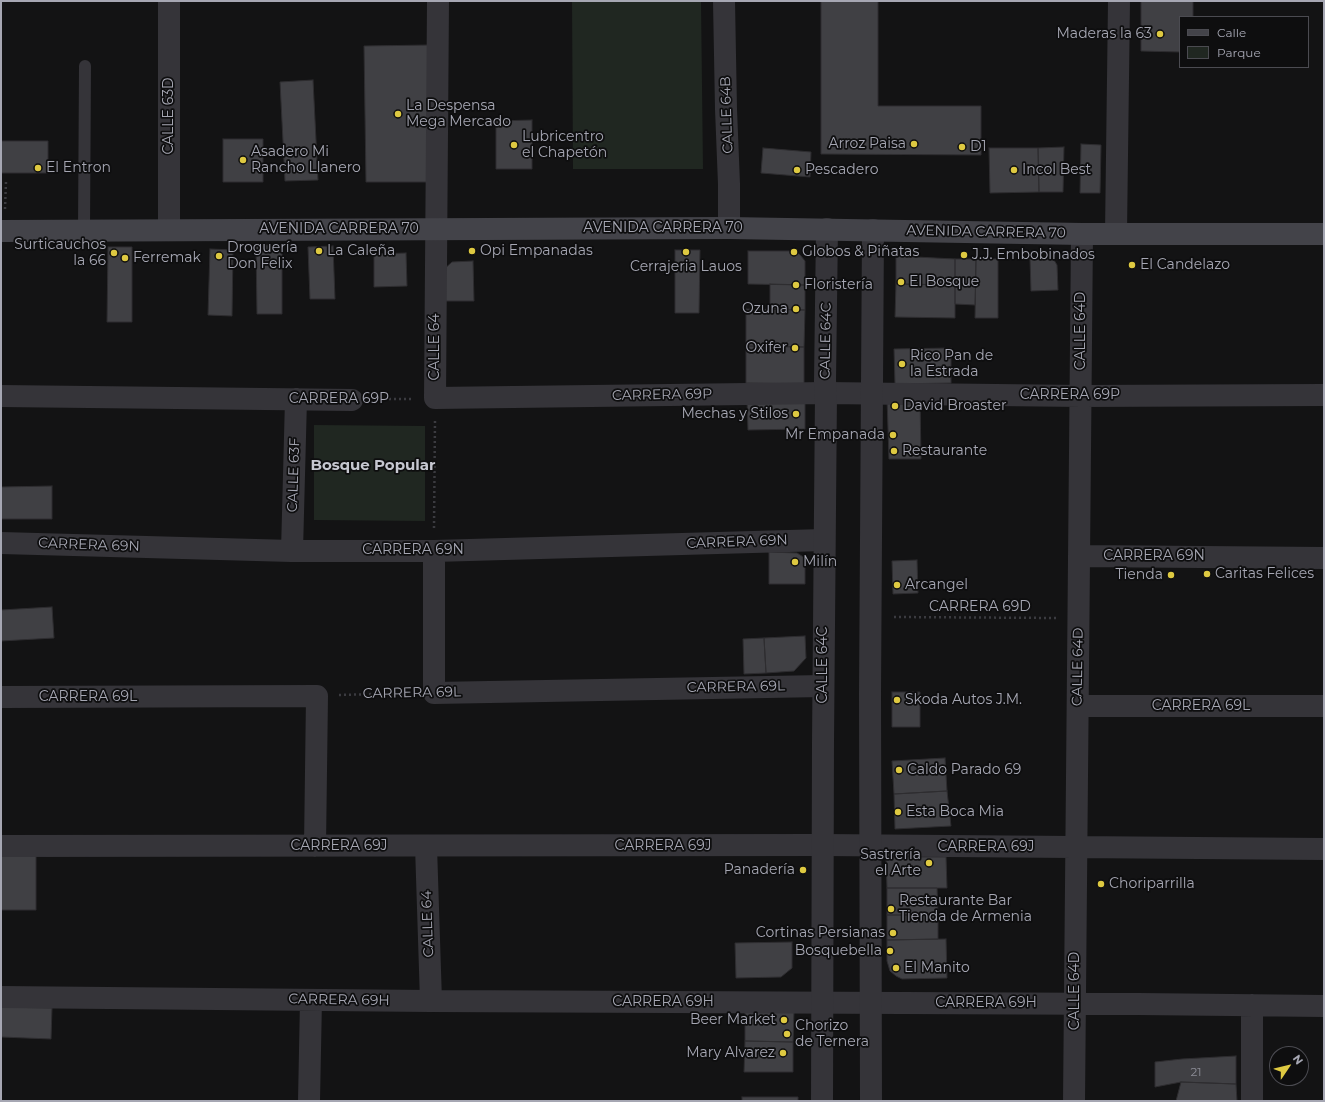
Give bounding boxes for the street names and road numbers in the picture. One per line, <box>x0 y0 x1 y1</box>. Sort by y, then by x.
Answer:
street label: CALLE 64B <box>717 76 737 154</box>
street label: CALLE 63D <box>161 77 177 155</box>
street label: AVENIDA CARRERA 70 <box>583 220 743 236</box>
street label: AVENIDA CARRERA 70 <box>259 221 419 237</box>
street label: AVENIDA CARRERA 70 <box>906 222 1066 242</box>
street label: CALLE 64D <box>1073 292 1089 370</box>
street label: CALLE 64C <box>817 302 835 380</box>
street label: CALLE 64 <box>427 313 443 381</box>
street label: CARRERA 69P <box>612 386 712 404</box>
street label: CARRERA 69P <box>1020 387 1120 403</box>
street label: CARRERA 69P <box>289 391 389 407</box>
street label: CALLE 63F <box>284 437 304 513</box>
street label: CARRERA 69N <box>686 532 788 552</box>
street label: CARRERA 69N <box>38 535 140 555</box>
street label: CARRERA 69N <box>362 542 464 558</box>
street label: CARRERA 69N <box>1103 548 1205 564</box>
street label: CARRERA 69D <box>929 599 1031 615</box>
street label: CALLE 64C <box>815 626 831 704</box>
street label: CALLE 64D <box>1069 628 1087 706</box>
street label: CARRERA 69L <box>687 678 785 696</box>
street label: CARRERA 69L <box>363 684 461 702</box>
street label: CARRERA 69L <box>39 689 137 705</box>
street label: CARRERA 69L <box>1152 698 1250 714</box>
street label: CARRERA 69J <box>291 838 387 854</box>
street label: CARRERA 69J <box>615 838 711 854</box>
street label: CARRERA 69J <box>938 839 1034 855</box>
street label: CALLE 64 <box>418 890 438 958</box>
street label: CALLE 64D <box>1067 952 1083 1030</box>
street label: CARRERA 69H <box>288 991 390 1009</box>
street label: CARRERA 69H <box>612 994 714 1010</box>
street label: CARRERA 69H <box>935 995 1037 1011</box>

